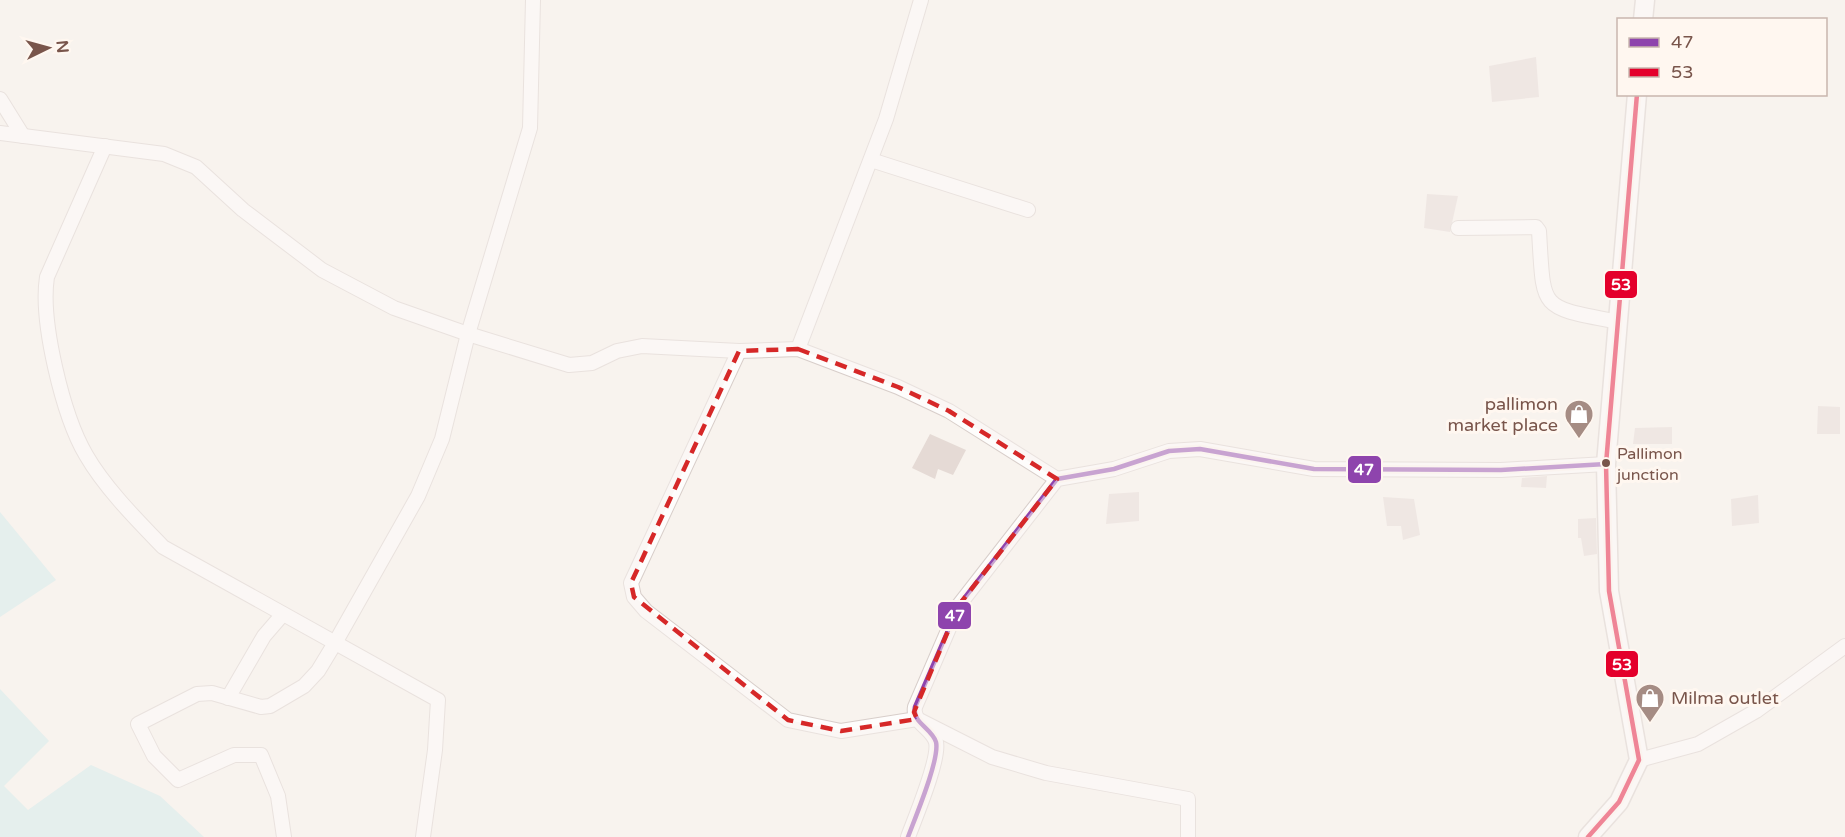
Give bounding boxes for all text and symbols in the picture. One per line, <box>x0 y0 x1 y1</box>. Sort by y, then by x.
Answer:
north arrow <box>18 18 78 78</box>
legend <box>1617 18 1827 96</box>
text: 47 <box>1671 31 1694 53</box>
text: N <box>51 40 72 54</box>
text: 53 <box>1671 61 1694 83</box>
line badge: 53 <box>1604 270 1638 299</box>
text: 53 <box>1611 275 1631 295</box>
place label: pallimon market place <box>1447 393 1558 436</box>
shop icon: pallimon market place <box>1563 398 1595 440</box>
place label: Pallimon junction <box>1616 444 1682 485</box>
line badge: 47 <box>1347 455 1382 484</box>
marker: Pallimon junction <box>1600 457 1612 469</box>
text: 47 <box>1354 460 1374 480</box>
line badge: 47 <box>937 601 972 630</box>
text: 47 <box>945 606 965 626</box>
line badge: 53 <box>1605 650 1639 678</box>
text: 53 <box>1612 655 1632 675</box>
shop icon: Milma outlet <box>1634 682 1666 724</box>
place label: Milma outlet <box>1671 687 1779 709</box>

